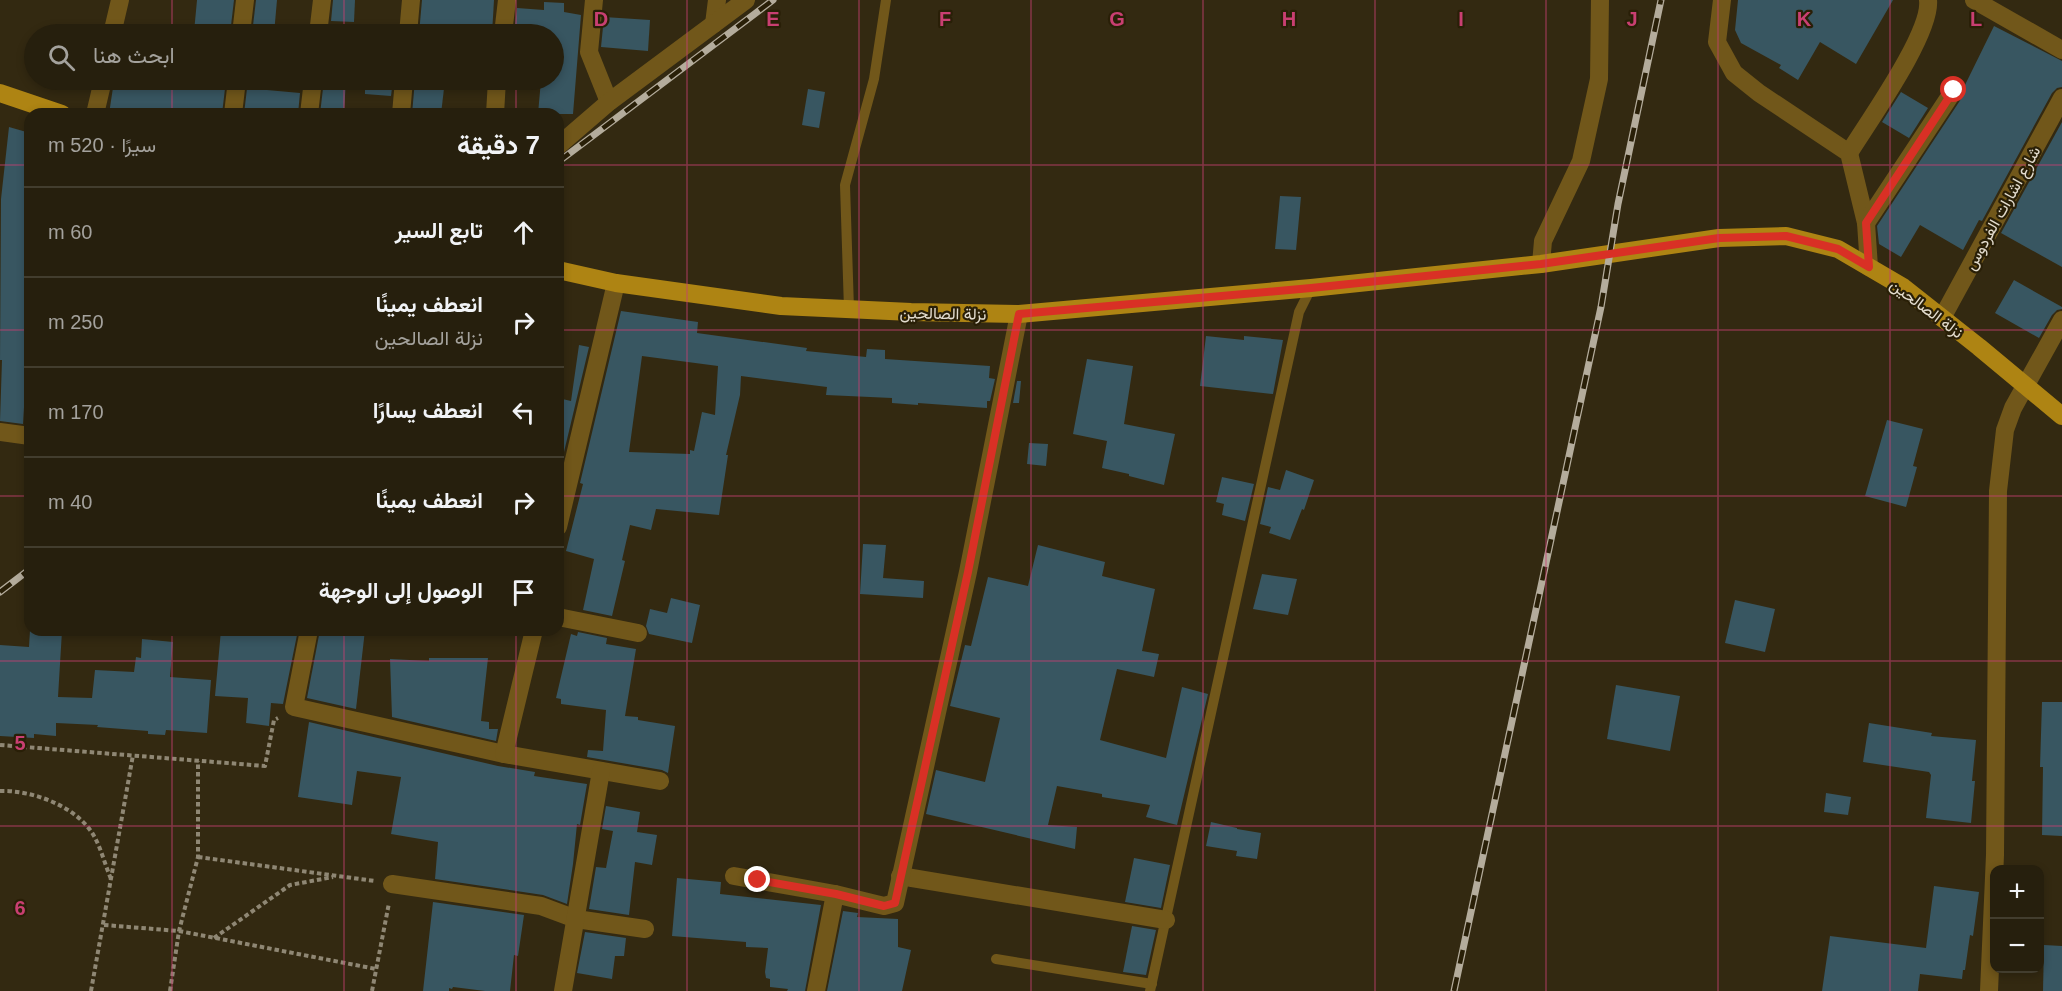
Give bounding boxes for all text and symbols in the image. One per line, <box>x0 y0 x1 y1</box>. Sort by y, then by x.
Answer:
text: D <box>594 8 608 30</box>
text: E <box>766 8 780 30</box>
text: F <box>939 8 951 30</box>
text: G <box>1109 8 1125 30</box>
text: H <box>1282 8 1296 30</box>
text: I <box>1458 8 1464 30</box>
text: J <box>1626 8 1638 30</box>
text: K <box>1797 8 1812 30</box>
text: L <box>1970 8 1982 30</box>
search box <box>24 24 564 90</box>
icon: search <box>45 41 78 74</box>
text: ابحث هنا <box>93 43 175 68</box>
route start <box>1940 76 1966 102</box>
text: 7 دقيقة <box>457 130 540 160</box>
text: سيرًا · 520 m <box>48 134 156 156</box>
street label: شارع اشارات الفردوس <box>1961 144 2046 274</box>
icon: ahead <box>507 216 540 249</box>
text: تابع السير <box>395 218 483 243</box>
text: 60 m <box>48 221 92 243</box>
street label: نزلة الصالحين <box>1886 276 1966 343</box>
text: انعطف يمينًا <box>375 292 483 317</box>
street label: نزلة الصالحين <box>899 304 986 325</box>
icon: right <box>507 306 540 339</box>
text: 250 m <box>48 311 104 333</box>
text: نزلة الصالحين <box>375 327 483 349</box>
icon: left <box>507 396 540 429</box>
text: انعطف يسارًا <box>373 398 483 423</box>
text: 170 m <box>48 401 104 423</box>
icon: right <box>507 486 540 519</box>
text: انعطف يمينًا <box>375 488 483 513</box>
text: 40 m <box>48 491 92 513</box>
icon: arrive <box>507 576 540 609</box>
text: الوصول إلى الوجهة <box>319 578 483 603</box>
text: 5 <box>14 732 26 754</box>
map controls <box>1990 865 2044 973</box>
button: + <box>1990 865 2044 919</box>
route end <box>744 866 770 892</box>
text: 6 <box>14 897 26 919</box>
button: − <box>1990 919 2044 973</box>

